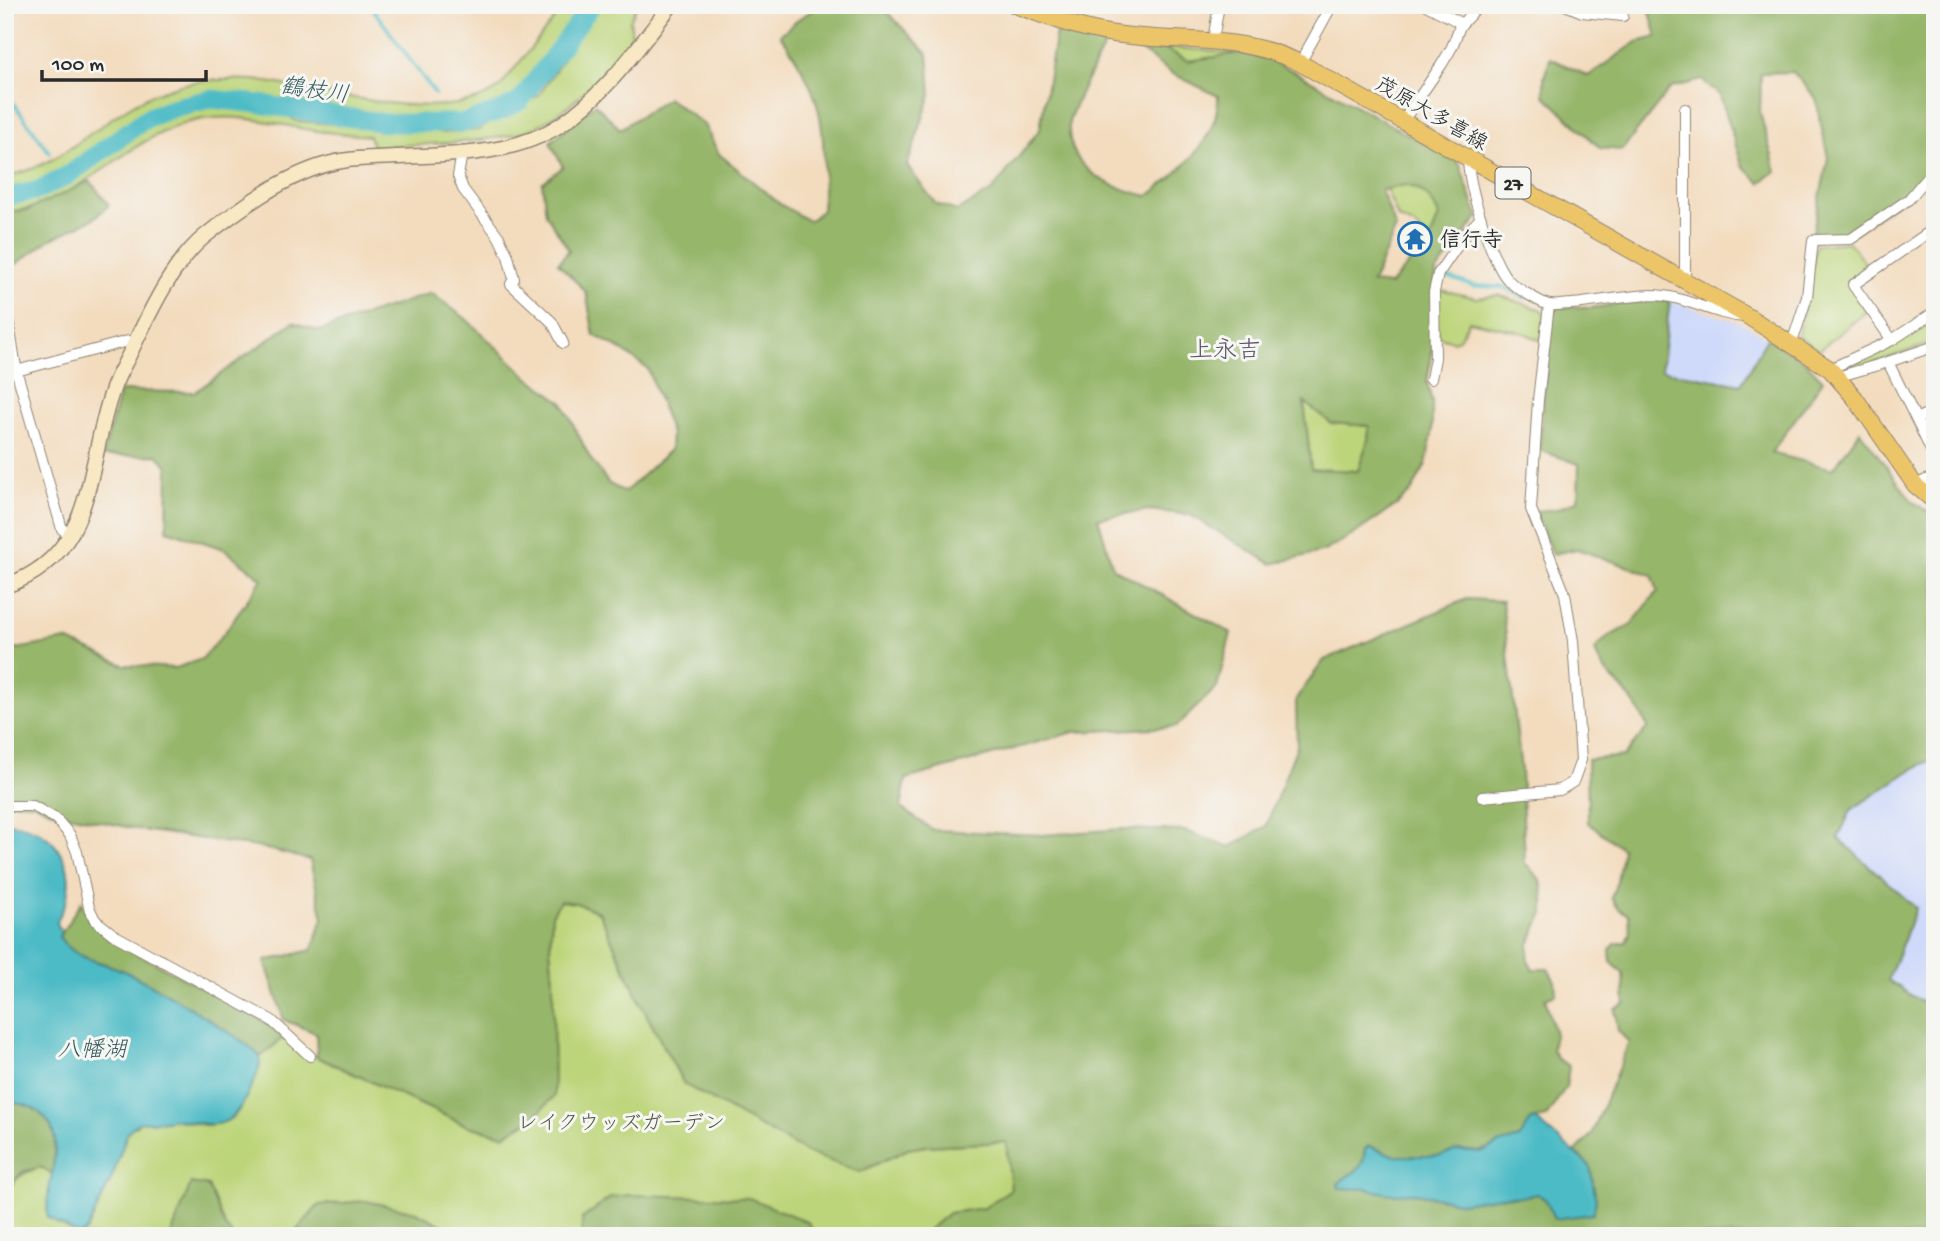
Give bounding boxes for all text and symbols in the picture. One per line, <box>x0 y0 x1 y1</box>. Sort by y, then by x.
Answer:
scale bar <box>42 38 206 82</box>
text: 100 m <box>51 54 104 79</box>
street label: 茂原大多喜線 <box>1369 72 1492 158</box>
water label: 鶴枝川 <box>278 73 351 111</box>
road number: 27 <box>1496 168 1530 198</box>
temple icon: 信行寺 <box>1396 220 1434 258</box>
place label: 信行寺 <box>1440 228 1503 255</box>
district label: 上永吉 <box>1189 337 1261 367</box>
water label: 八幡湖 <box>58 1037 129 1065</box>
park label: レイクウッズガーデン <box>517 1112 725 1138</box>

